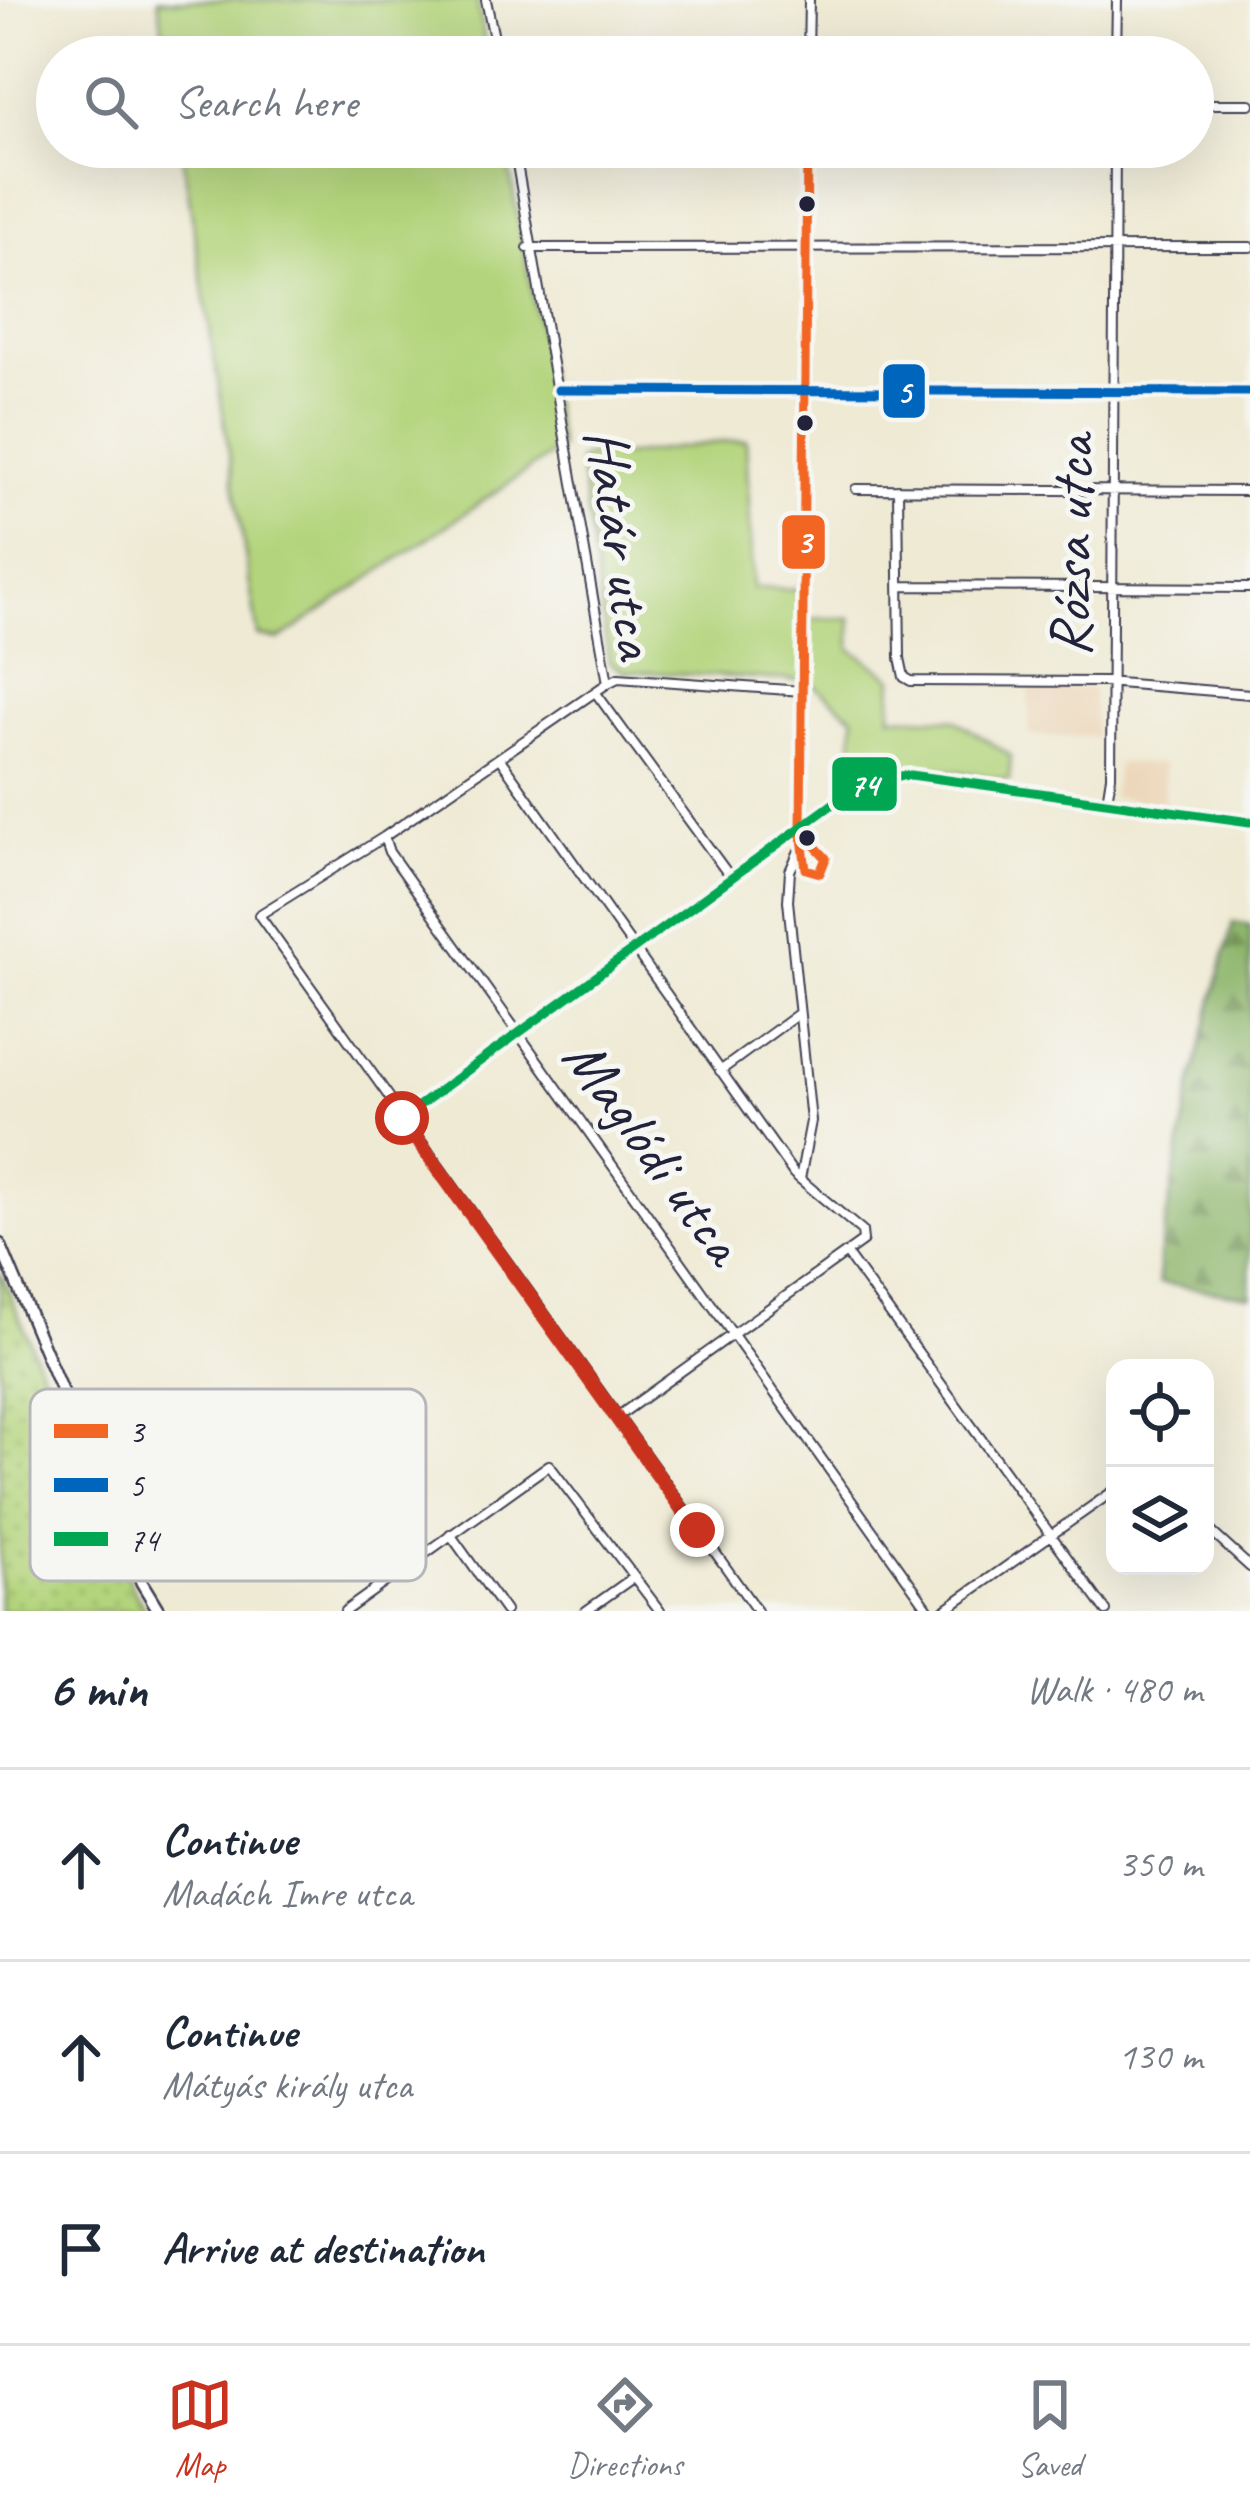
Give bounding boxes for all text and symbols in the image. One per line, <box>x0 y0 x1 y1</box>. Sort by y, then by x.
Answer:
search box <box>36 36 1214 168</box>
icon: search <box>78 69 144 135</box>
text: Search here <box>174 74 357 131</box>
unlabelled marker <box>796 193 818 215</box>
line badge: 5 <box>881 362 927 420</box>
text: 5 <box>897 371 914 413</box>
unlabelled marker <box>794 412 816 434</box>
street label: Határ utca <box>568 423 676 666</box>
street label: Rózsa utca <box>1031 429 1111 657</box>
line badge: 3 <box>780 513 827 571</box>
text: 3 <box>797 521 815 563</box>
line badge: 74 <box>830 755 899 813</box>
text: 74 <box>849 764 883 806</box>
unlabelled marker <box>796 827 818 849</box>
street label: Maglódi utca <box>547 1022 764 1282</box>
route start <box>375 1091 429 1145</box>
map controls <box>1106 1359 1214 1575</box>
button: locate <box>1106 1359 1214 1467</box>
legend <box>30 1389 426 1581</box>
text: 3 <box>129 1411 146 1453</box>
text: 5 <box>129 1465 146 1507</box>
button: layers <box>1106 1467 1214 1575</box>
route end <box>670 1503 724 1557</box>
text: 74 <box>129 1519 162 1561</box>
text: 6 min <box>48 1657 147 1721</box>
text: Walk · 480 m <box>1026 1665 1202 1714</box>
text: Continue <box>162 1812 296 1869</box>
icon: ahead <box>48 1832 114 1898</box>
text: 350 m <box>1118 1840 1202 1889</box>
text: Madách Imre utca <box>162 1869 412 1918</box>
text: Continue <box>162 2004 296 2061</box>
icon: ahead <box>48 2024 114 2090</box>
text: 130 m <box>1118 2032 1202 2081</box>
text: Mátyás király utca <box>162 2061 412 2110</box>
icon: arrive <box>48 2216 114 2282</box>
text: Arrive at destination <box>162 2220 484 2277</box>
tab: Map <box>167 2372 233 2486</box>
tab: Directions <box>568 2372 682 2486</box>
tab: Saved <box>1017 2372 1083 2486</box>

